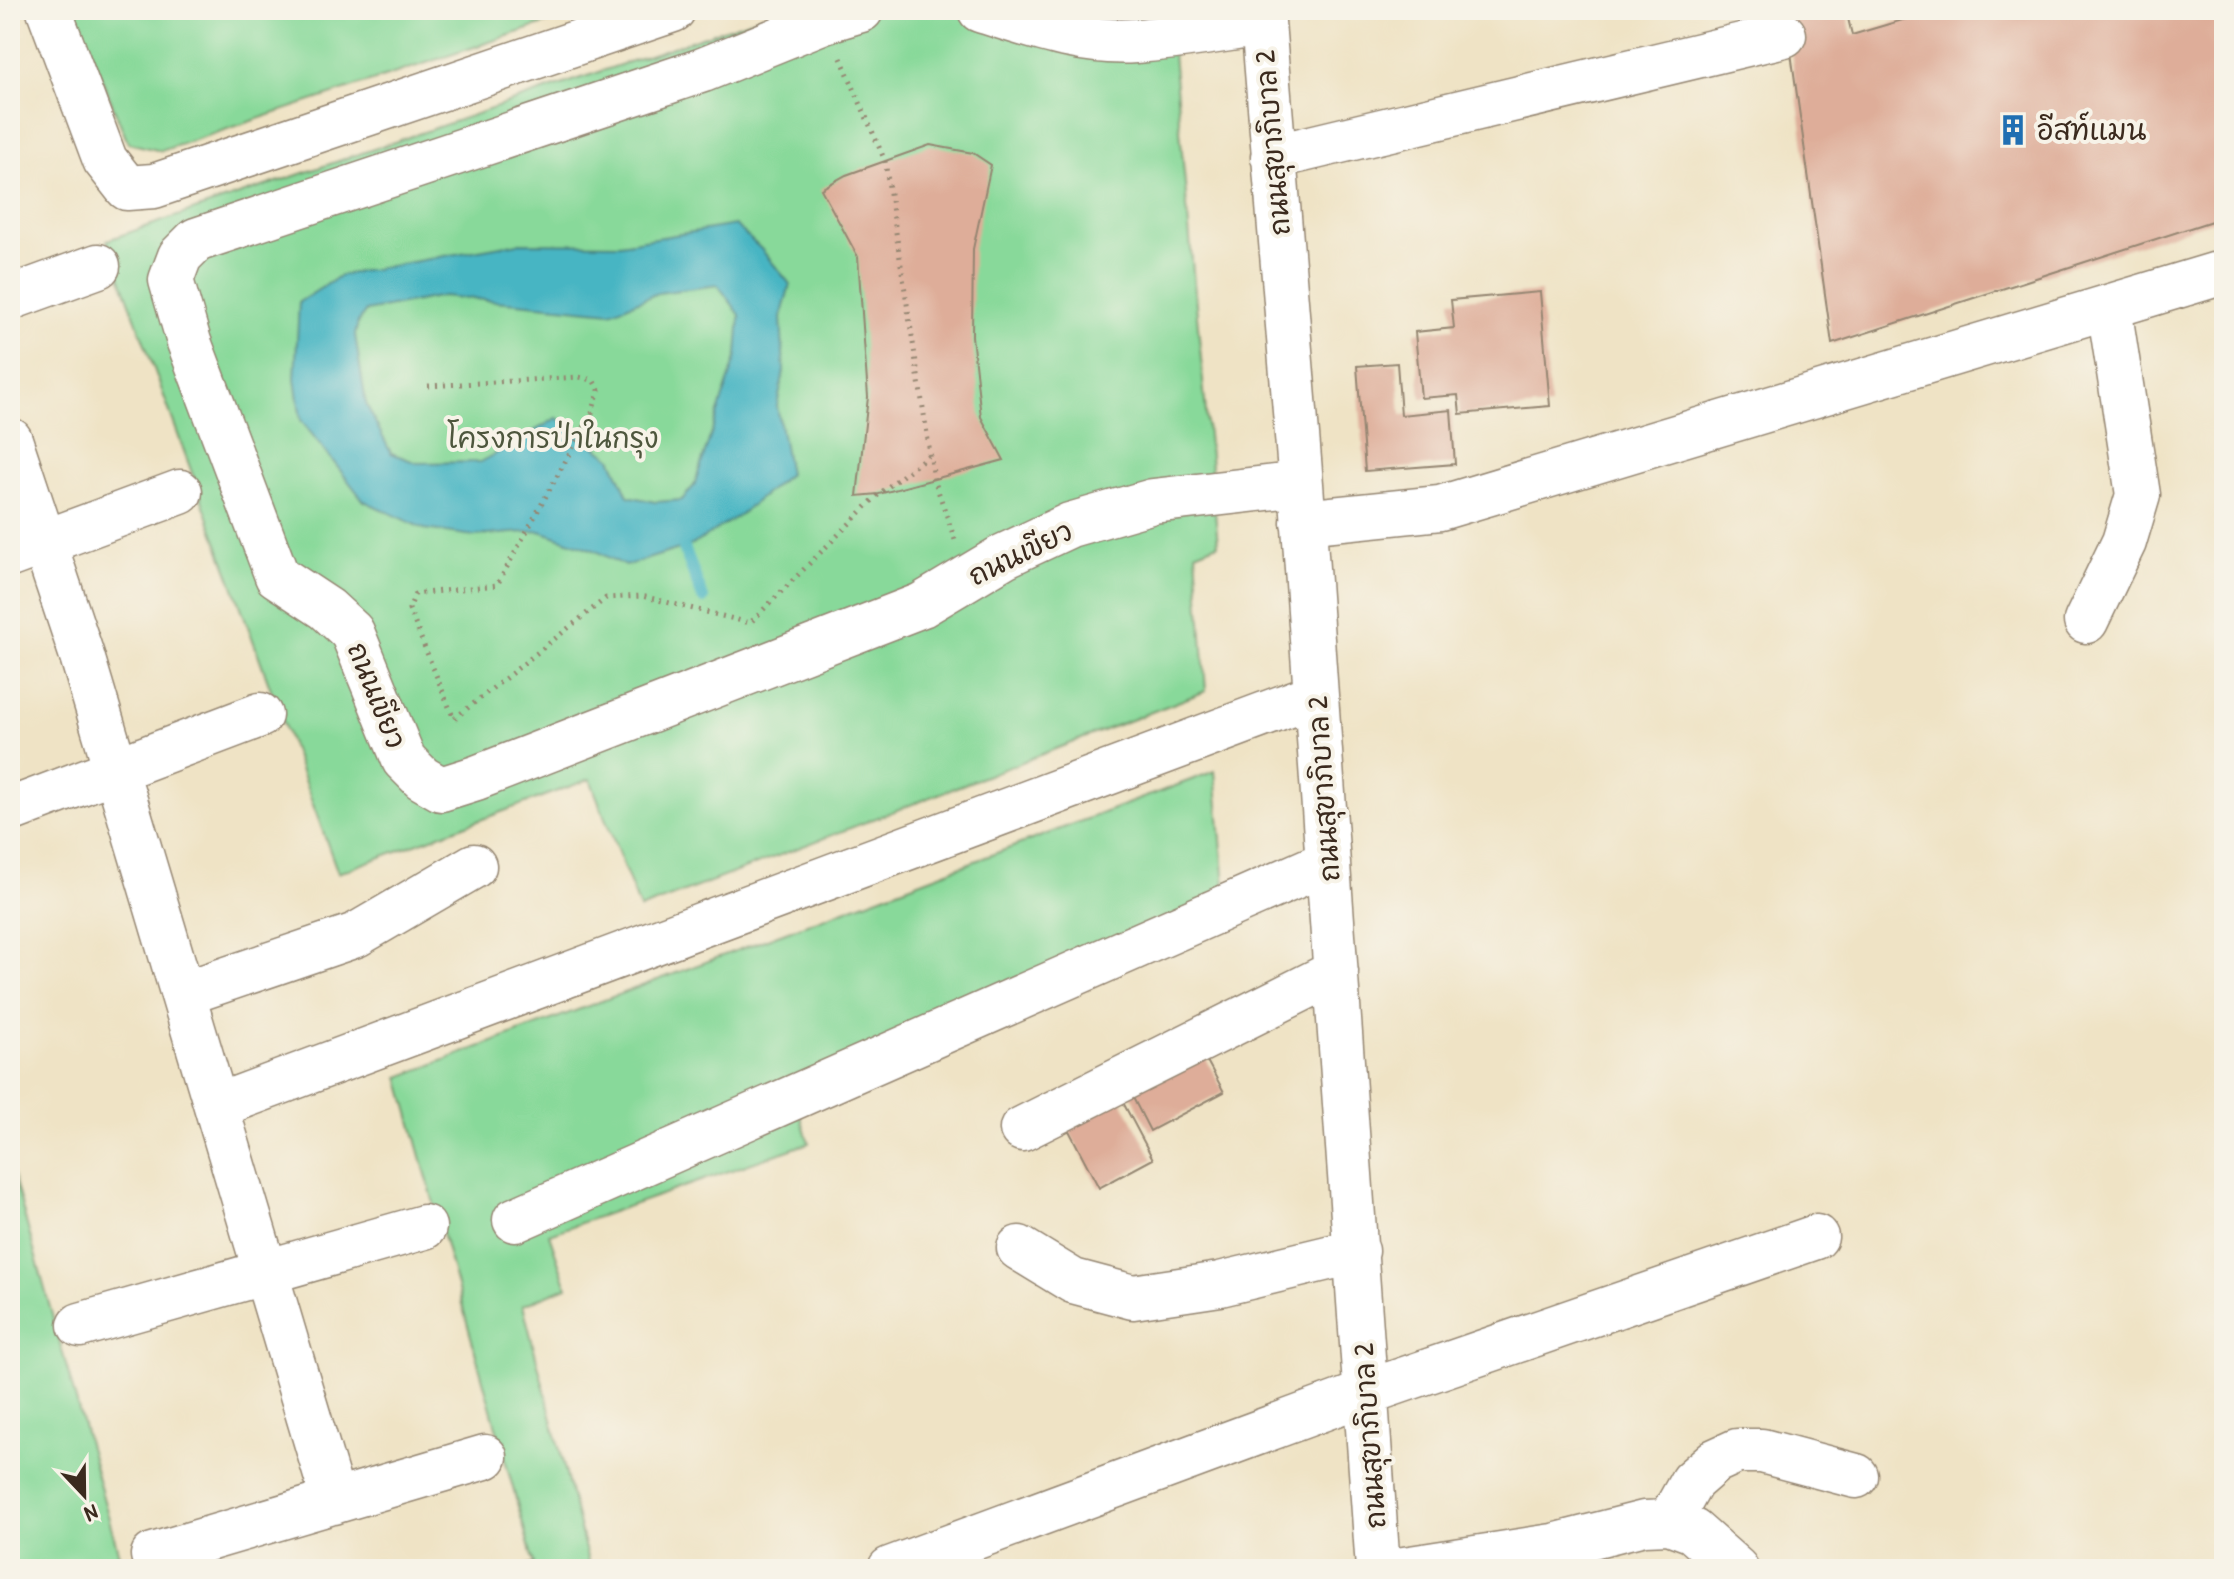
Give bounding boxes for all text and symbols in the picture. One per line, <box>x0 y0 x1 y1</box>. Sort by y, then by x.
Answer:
street label: ถนนสุขาภิบาล 2 <box>1245 49 1301 237</box>
place label: อีสท์แมน <box>2037 111 2146 149</box>
building icon: อีสท์แมน <box>1996 113 2030 147</box>
park label: โครงการป่าในกรุง <box>447 419 659 459</box>
street label: ถนนเขียว <box>962 512 1078 594</box>
street label: ถนนเขียว <box>339 636 415 754</box>
street label: ถนนสุขาภิบาล 2 <box>1298 695 1350 883</box>
street label: ถนนสุขาภิบาล 2 <box>1344 1342 1396 1530</box>
north arrow <box>44 1455 124 1535</box>
text: N <box>80 1497 103 1530</box>

